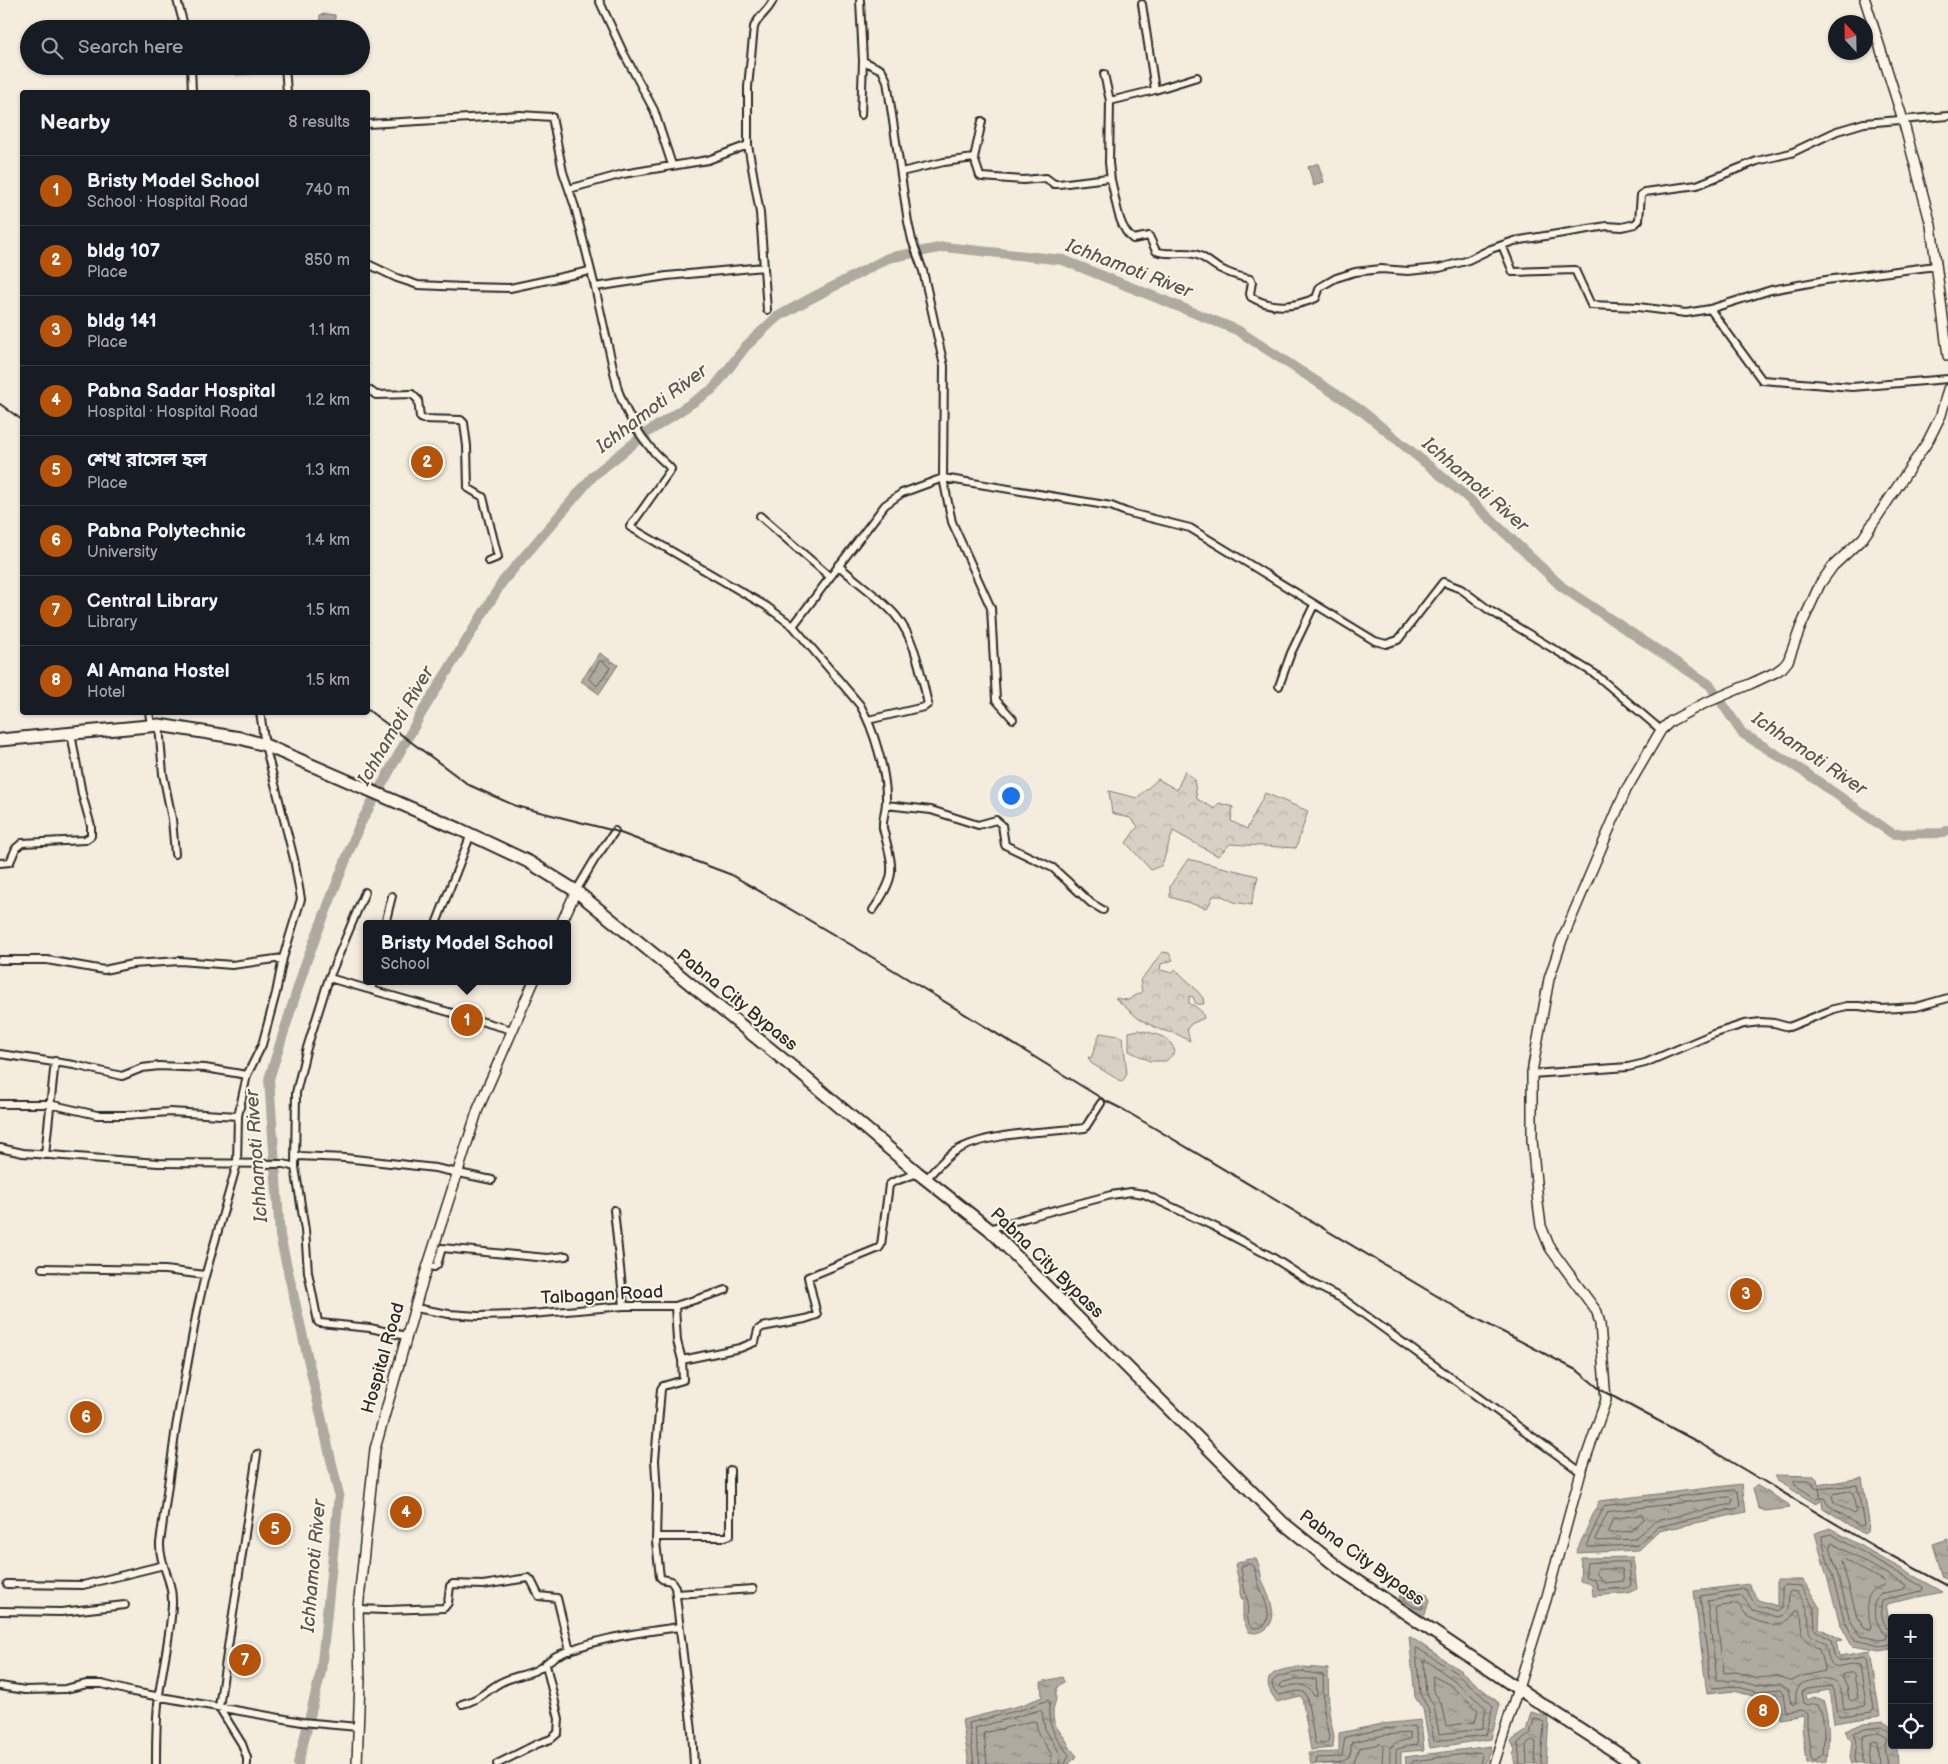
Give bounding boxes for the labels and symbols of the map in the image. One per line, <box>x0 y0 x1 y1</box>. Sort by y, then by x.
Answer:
north arrow <box>1828 15 1873 60</box>
water label: Ichhamoti River <box>1062 234 1196 304</box>
water label: Ichhamoti River <box>591 359 713 459</box>
water label: Ichhamoti River <box>1416 432 1534 538</box>
pin: 2 <box>411 443 443 481</box>
water label: Ichhamoti River <box>352 662 440 790</box>
water label: Ichhamoti River <box>1747 707 1872 801</box>
your location <box>998 783 1024 809</box>
street label: Pabna City Bypass <box>672 945 802 1055</box>
pin: 1 <box>451 1001 483 1039</box>
water label: Ichhamoti River <box>241 1088 273 1224</box>
street label: Pabna City Bypass <box>986 1204 1108 1323</box>
pin: 3 <box>1730 1275 1762 1313</box>
street label: Talbagan Road <box>540 1281 664 1309</box>
street label: Hospital Road <box>357 1300 409 1416</box>
pin: 6 <box>70 1398 102 1436</box>
pin: 4 <box>390 1493 422 1531</box>
water label: Ichhamoti River <box>297 1498 331 1634</box>
street label: Pabna City Bypass <box>1295 1506 1429 1610</box>
pin: 5 <box>259 1510 291 1548</box>
pin: 7 <box>229 1641 261 1679</box>
pin: 8 <box>1747 1692 1779 1730</box>

